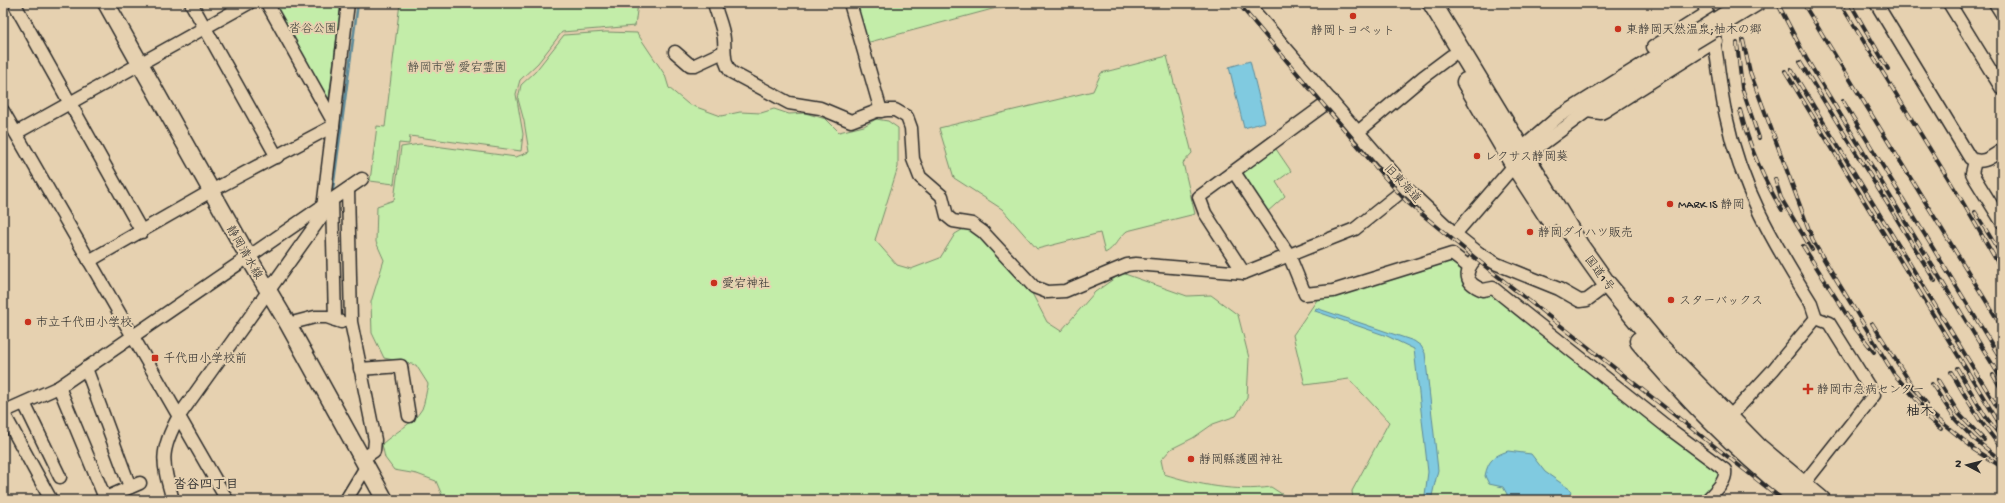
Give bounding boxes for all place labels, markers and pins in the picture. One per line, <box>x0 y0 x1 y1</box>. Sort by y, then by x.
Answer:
marker: 静岡トヨペット <box>1348 11 1358 21</box>
place label: 東静岡天然温泉;柚木の郷 <box>1626 23 1762 38</box>
place label: 静岡トヨペット <box>1311 24 1395 39</box>
marker: 東静岡天然温泉;柚木の郷 <box>1613 24 1623 34</box>
place label: レクサス静岡葵 <box>1485 150 1568 165</box>
marker: レクサス静岡葵 <box>1472 151 1482 161</box>
place label: MARK IS 静岡 <box>1678 198 1744 213</box>
marker: MARK IS 静岡 <box>1665 199 1675 209</box>
place label: 静岡ダイハツ販売 <box>1538 226 1633 241</box>
marker: 静岡ダイハツ販売 <box>1525 227 1535 237</box>
place label: 愛宕神社 <box>722 277 770 292</box>
marker: 愛宕神社 <box>709 278 719 288</box>
marker: スターバックス <box>1666 295 1676 305</box>
place label: スターバックス <box>1679 295 1763 309</box>
place label: 市立千代田小学校 <box>36 316 132 331</box>
marker: 市立千代田小学校 <box>23 317 33 327</box>
place label: 千代田小学校前 <box>163 352 247 367</box>
marker: 千代田小学校前 <box>150 353 160 363</box>
marker: 静岡市急病センター <box>1802 383 1814 395</box>
place label: 静岡市急病センター <box>1817 383 1925 398</box>
place label: 靜岡縣護國神社 <box>1199 452 1283 468</box>
marker: 靜岡縣護國神社 <box>1186 454 1196 464</box>

